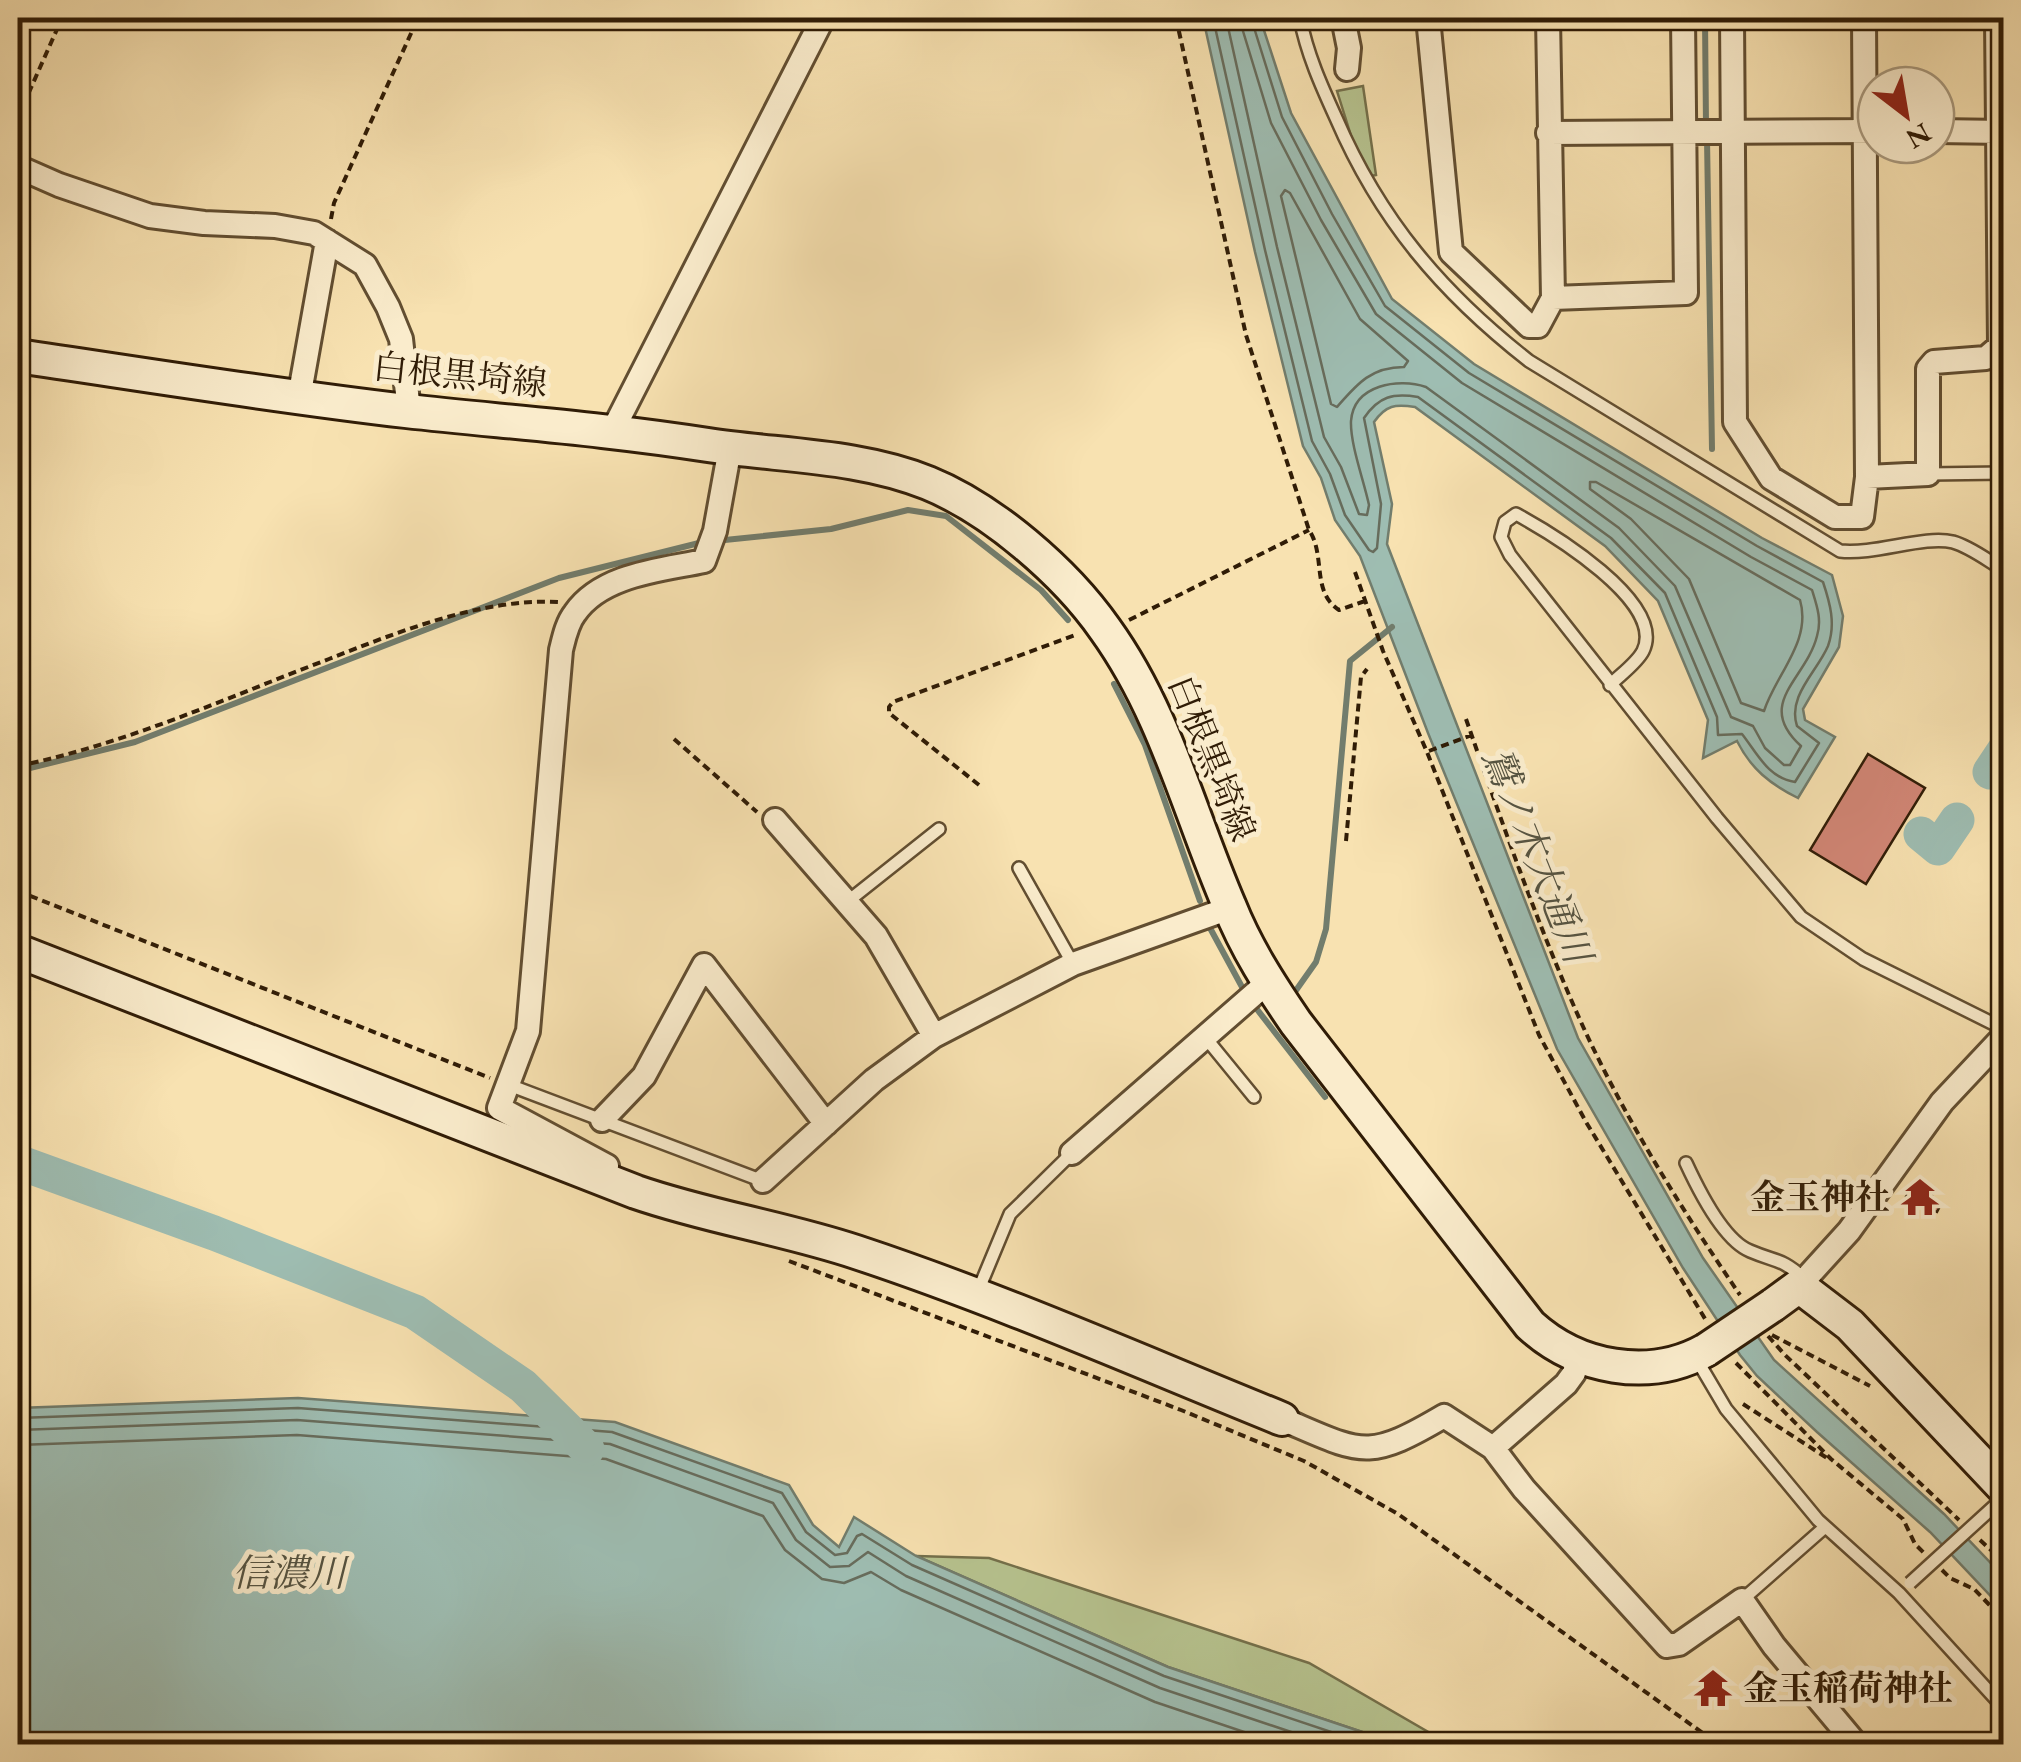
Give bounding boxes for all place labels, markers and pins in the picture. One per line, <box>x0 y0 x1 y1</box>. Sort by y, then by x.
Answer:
place label: 金玉神社 <box>1750 1174 1890 1219</box>
temple icon: 金玉神社 <box>1899 1176 1941 1218</box>
place label: 金玉稲荷神社 <box>1743 1665 1953 1710</box>
temple icon: 金玉稲荷神社 <box>1692 1667 1734 1709</box>

